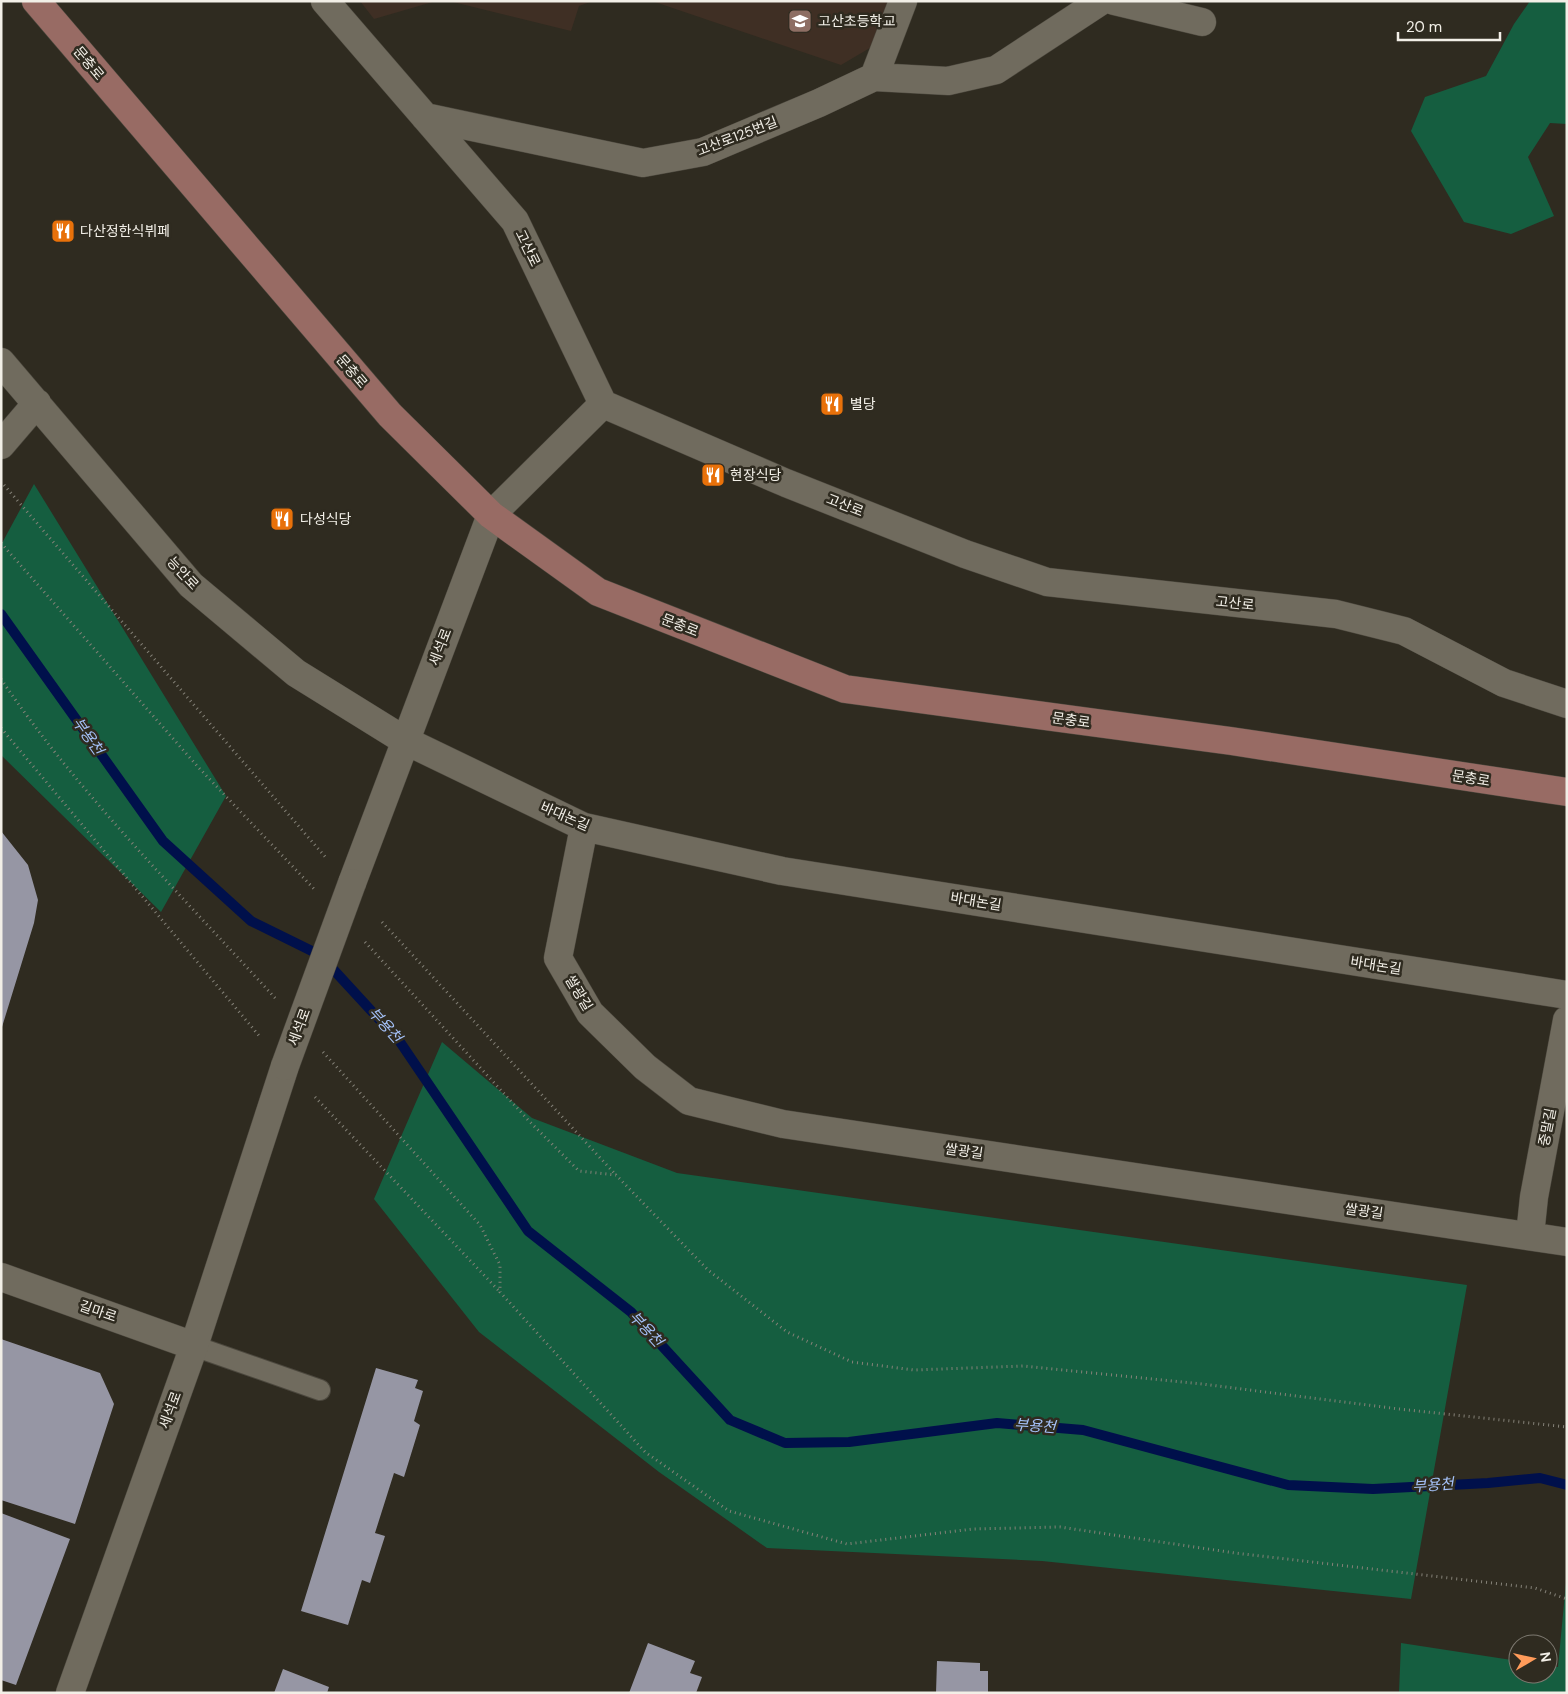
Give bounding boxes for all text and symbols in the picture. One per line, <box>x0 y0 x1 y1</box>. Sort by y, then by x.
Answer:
school or university icon: 고산초등학교 <box>787 8 813 34</box>
scale bar <box>1398 10 1500 42</box>
place label: 고산초등학교 <box>818 12 895 30</box>
text: 20 m <box>1406 17 1442 37</box>
street label: 문충로 <box>70 42 108 84</box>
street label: 고산로125번길 <box>694 112 780 160</box>
restaurant icon: 다산정한식뷔페 <box>50 218 76 244</box>
place label: 다산정한식뷔페 <box>80 222 170 240</box>
street label: 고산로 <box>511 227 545 269</box>
street label: 문충로 <box>333 351 372 392</box>
restaurant icon: 별당 <box>819 391 845 417</box>
place label: 별당 <box>850 395 876 413</box>
restaurant icon: 현장식당 <box>700 462 726 488</box>
place label: 현장식당 <box>730 466 782 484</box>
street label: 고산로 <box>824 490 866 520</box>
restaurant icon: 다성식당 <box>269 506 295 532</box>
place label: 다성식당 <box>300 510 352 528</box>
street label: 능안로 <box>163 553 203 593</box>
street label: 고산로 <box>1215 592 1255 614</box>
street label: 문충로 <box>659 610 701 640</box>
street label: 세석로 <box>425 626 455 668</box>
street label: 문충로 <box>1051 708 1092 732</box>
water label: 부용천 <box>68 713 109 760</box>
street label: 문충로 <box>1451 766 1492 790</box>
street label: 바대논길 <box>538 798 592 834</box>
street label: 바대논길 <box>949 888 1003 914</box>
street label: 바대논길 <box>1349 952 1403 978</box>
street label: 쌀광길 <box>561 972 597 1014</box>
water label: 부용천 <box>364 1003 408 1049</box>
street label: 세석로 <box>284 1006 314 1048</box>
street label: 중말길 <box>1534 1106 1560 1148</box>
street label: 쌀광길 <box>944 1139 984 1163</box>
street label: 쌀광길 <box>1344 1199 1384 1223</box>
street label: 길마로 <box>77 1296 119 1326</box>
water label: 부용천 <box>625 1307 669 1353</box>
street label: 세석로 <box>155 1389 185 1431</box>
water label: 부용천 <box>1014 1415 1059 1438</box>
water label: 부용천 <box>1412 1473 1457 1496</box>
north arrow <box>1508 1634 1558 1684</box>
text: N <box>1536 1651 1556 1663</box>

